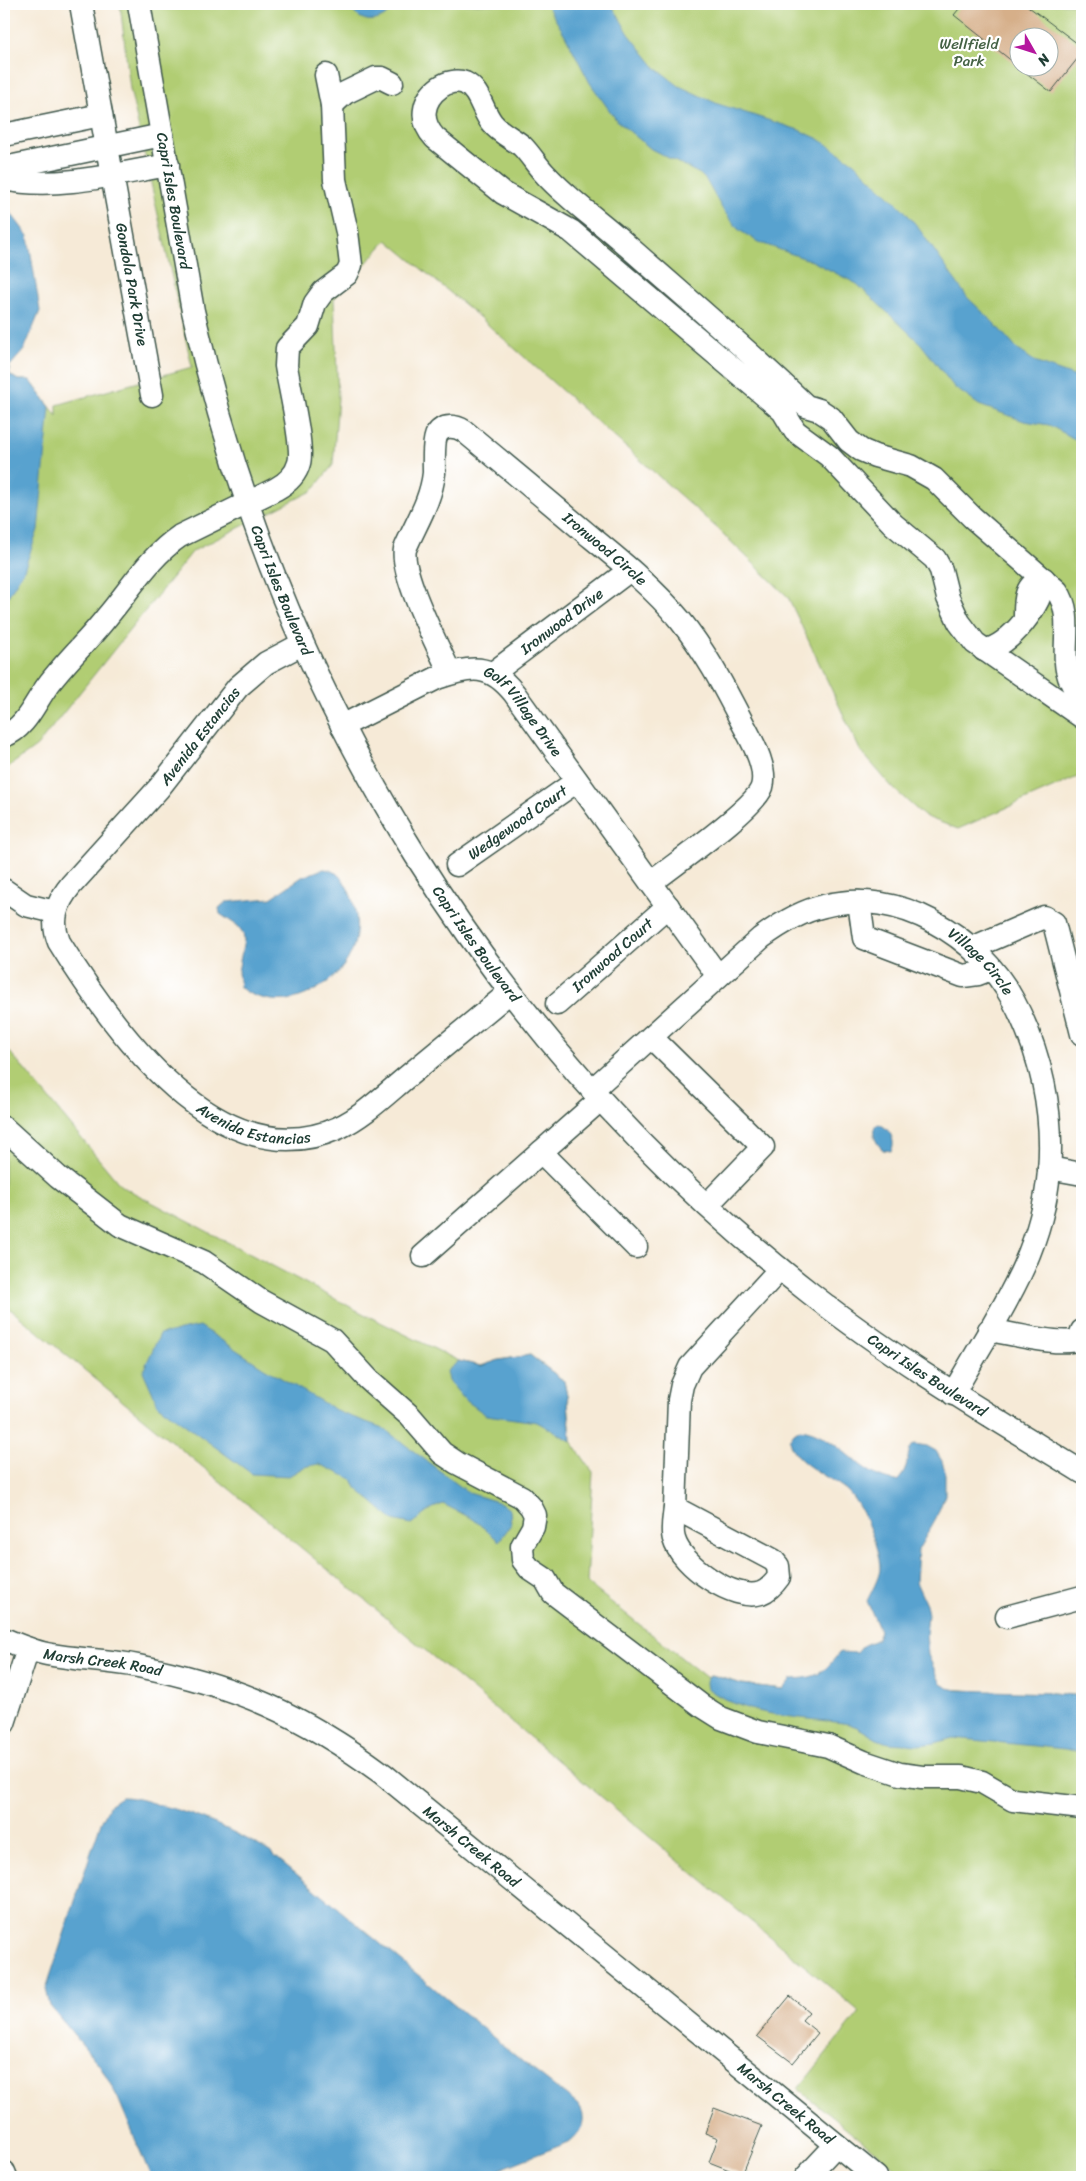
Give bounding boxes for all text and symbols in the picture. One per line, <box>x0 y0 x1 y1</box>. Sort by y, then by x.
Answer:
north arrow <box>1008 28 1058 78</box>
park label: Wellfield Park <box>940 31 999 74</box>
text: N <box>1031 47 1057 72</box>
street label: Capri Isles Boulevard <box>149 130 199 273</box>
street label: Gondola Park Drive <box>108 221 156 348</box>
street label: Ironwood Circle <box>556 505 654 592</box>
street label: Capri Isles Boulevard <box>243 521 320 661</box>
street label: Ironwood Drive <box>514 581 609 662</box>
street label: Golf Village Drive <box>480 658 569 762</box>
street label: Avenida Estancias <box>152 681 247 792</box>
street label: Wedgewood Court <box>462 778 574 867</box>
street label: Capri Isles Boulevard <box>425 880 528 1009</box>
street label: Ironwood Court <box>565 911 660 999</box>
street label: Village Circle <box>942 921 1021 1001</box>
street label: Avenida Estancias <box>190 1095 313 1152</box>
street label: Capri Isles Boulevard <box>862 1326 993 1425</box>
street label: Marsh Creek Road <box>41 1641 166 1684</box>
street label: Marsh Creek Road <box>417 1799 527 1895</box>
street label: Marsh Creek Road <box>731 2055 841 2152</box>

